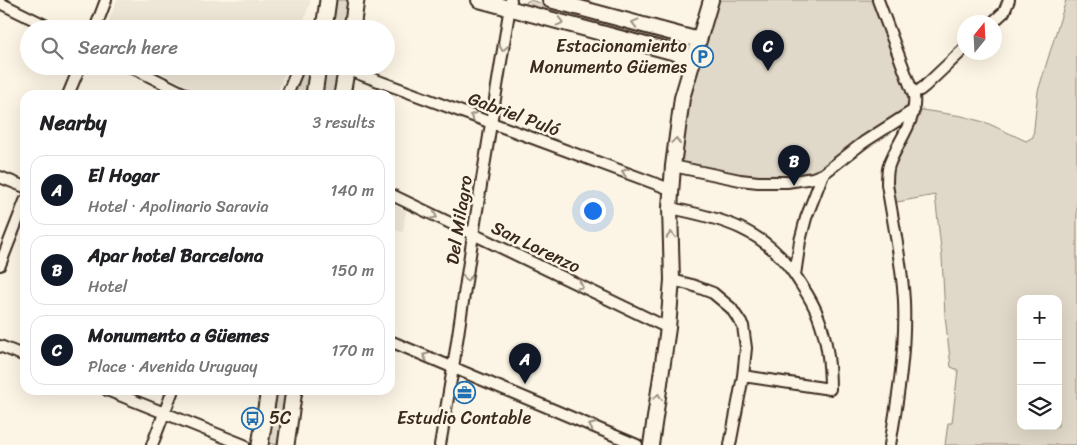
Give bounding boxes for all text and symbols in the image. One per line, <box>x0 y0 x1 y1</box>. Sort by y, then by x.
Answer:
north arrow <box>957 15 1002 60</box>
one-way arrow <box>556 16 565 27</box>
one-way arrow <box>631 18 640 29</box>
search box <box>20 20 395 75</box>
place label: Estacionamiento Monumento Güemes <box>530 30 688 83</box>
pin: C <box>752 30 784 71</box>
text: Search here <box>78 31 178 64</box>
icon: search <box>38 34 66 62</box>
one-way arrow <box>499 44 509 53</box>
parking icon: Estacionamiento Monumento Güemes <box>691 44 715 68</box>
street label: Gabriel Puló <box>464 83 565 146</box>
text: Nearby <box>40 104 106 142</box>
text: 3 results <box>312 108 375 137</box>
one-way arrow <box>469 112 477 122</box>
one-way arrow <box>670 137 681 145</box>
pin: B <box>778 145 810 186</box>
text: El Hogar <box>88 159 159 192</box>
one-way arrow <box>621 168 630 178</box>
street label: Del Milagro <box>436 173 482 267</box>
text: A <box>52 176 62 205</box>
text: 140 m <box>331 176 374 205</box>
text: Hotel · Apolinario Saravia <box>88 192 268 221</box>
your location <box>580 198 606 224</box>
one-way arrow <box>429 210 438 220</box>
street label: San Lorenzo <box>486 212 586 282</box>
one-way arrow <box>665 231 676 239</box>
text: Apar hotel Barcelona <box>88 239 263 272</box>
text: B <box>52 256 62 285</box>
text: 150 m <box>331 256 374 285</box>
text: Hotel <box>88 272 127 301</box>
one-way arrow <box>462 273 472 282</box>
one-way arrow <box>575 280 584 291</box>
map controls <box>1017 295 1062 430</box>
button: + <box>1017 295 1062 340</box>
text: Monumento a Güemes <box>88 319 269 352</box>
text: C <box>52 336 62 365</box>
text: 170 m <box>331 336 374 365</box>
button: − <box>1017 340 1062 385</box>
pin: A <box>509 343 541 384</box>
text: Place · Avenida Uruguay <box>88 352 258 381</box>
one-way arrow <box>422 352 431 363</box>
office icon: Estudio Contable <box>452 381 476 405</box>
button: layers <box>1017 385 1062 430</box>
one-way arrow <box>652 392 663 400</box>
place label: 5C <box>269 402 292 434</box>
place label: Estudio Contable <box>397 402 531 434</box>
bus stop icon: 5C <box>241 406 265 430</box>
one-way arrow <box>588 422 597 432</box>

